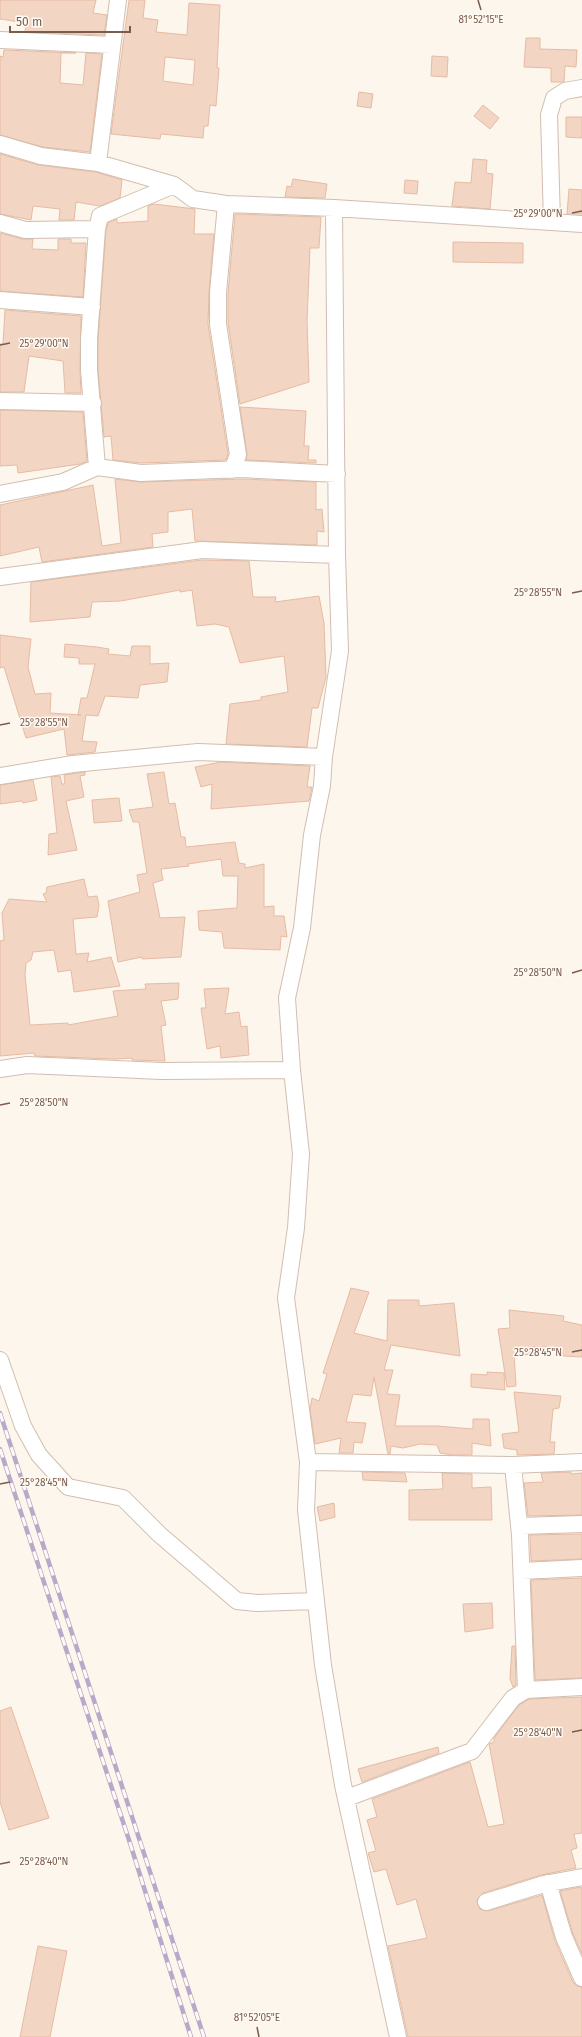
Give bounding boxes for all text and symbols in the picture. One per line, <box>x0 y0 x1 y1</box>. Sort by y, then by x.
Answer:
scale bar <box>10 8 130 34</box>
text: 81°52'15"E <box>458 14 504 26</box>
text: 50 m <box>16 15 42 29</box>
text: 25°29'00"N <box>513 208 563 220</box>
text: 25°29'00"N <box>19 338 69 350</box>
text: 25°28'55"N <box>514 587 562 599</box>
text: 25°28'55"N <box>20 717 68 729</box>
text: 25°28'50"N <box>514 967 562 979</box>
text: 25°28'50"N <box>20 1097 68 1109</box>
text: 25°28'45"N <box>514 1347 562 1359</box>
text: 25°28'45"N <box>20 1477 68 1489</box>
text: 25°28'40"N <box>514 1727 562 1739</box>
text: 25°28'40"N <box>20 1856 68 1868</box>
text: 81°52'05"E <box>234 2012 280 2024</box>

